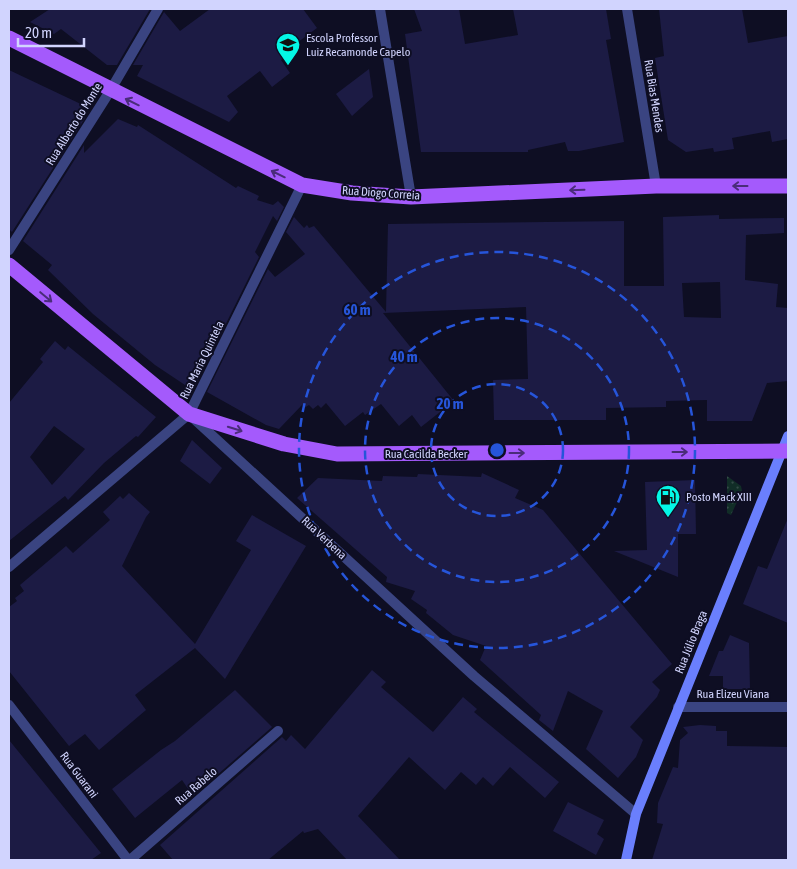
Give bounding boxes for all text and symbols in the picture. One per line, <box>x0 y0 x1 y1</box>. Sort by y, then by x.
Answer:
scale bar <box>18 15 84 47</box>
text: 20 m <box>25 24 52 41</box>
place label: Escola Professor Luiz Recamonde Capelo <box>306 31 411 59</box>
school or university icon: Escola Professor Luiz Recamonde Capelo <box>275 32 301 66</box>
street label: Rua Bias Mendes <box>641 59 667 133</box>
street label: Rua Alberto do Monte <box>43 80 105 168</box>
one-way arrow <box>125 97 140 106</box>
one-way arrow <box>271 169 286 178</box>
one-way arrow <box>732 181 748 191</box>
street label: Rua Diogo Correia <box>341 183 421 203</box>
one-way arrow <box>569 185 585 194</box>
one-way arrow <box>39 291 52 302</box>
text: 60 m <box>344 301 371 318</box>
street label: Rua Maria Quintela <box>177 319 227 401</box>
text: 40 m <box>390 348 418 365</box>
text: 20 m <box>437 395 464 412</box>
one-way arrow <box>227 424 243 434</box>
centre of rings <box>488 441 506 459</box>
street label: Rua Cacilda Becker <box>385 447 468 461</box>
one-way arrow <box>671 447 687 457</box>
one-way arrow <box>508 448 525 458</box>
fuel station icon: Posto Mack XIII <box>655 484 681 518</box>
place label: Posto Mack XIII <box>686 490 752 504</box>
street label: Rua Verbena <box>299 514 349 562</box>
street label: Rua Júlio Braga <box>672 608 710 676</box>
street label: Rua Elizeu Viana <box>697 687 769 701</box>
street label: Rua Guarani <box>57 749 101 801</box>
street label: Rua Rabelo <box>172 764 220 808</box>

